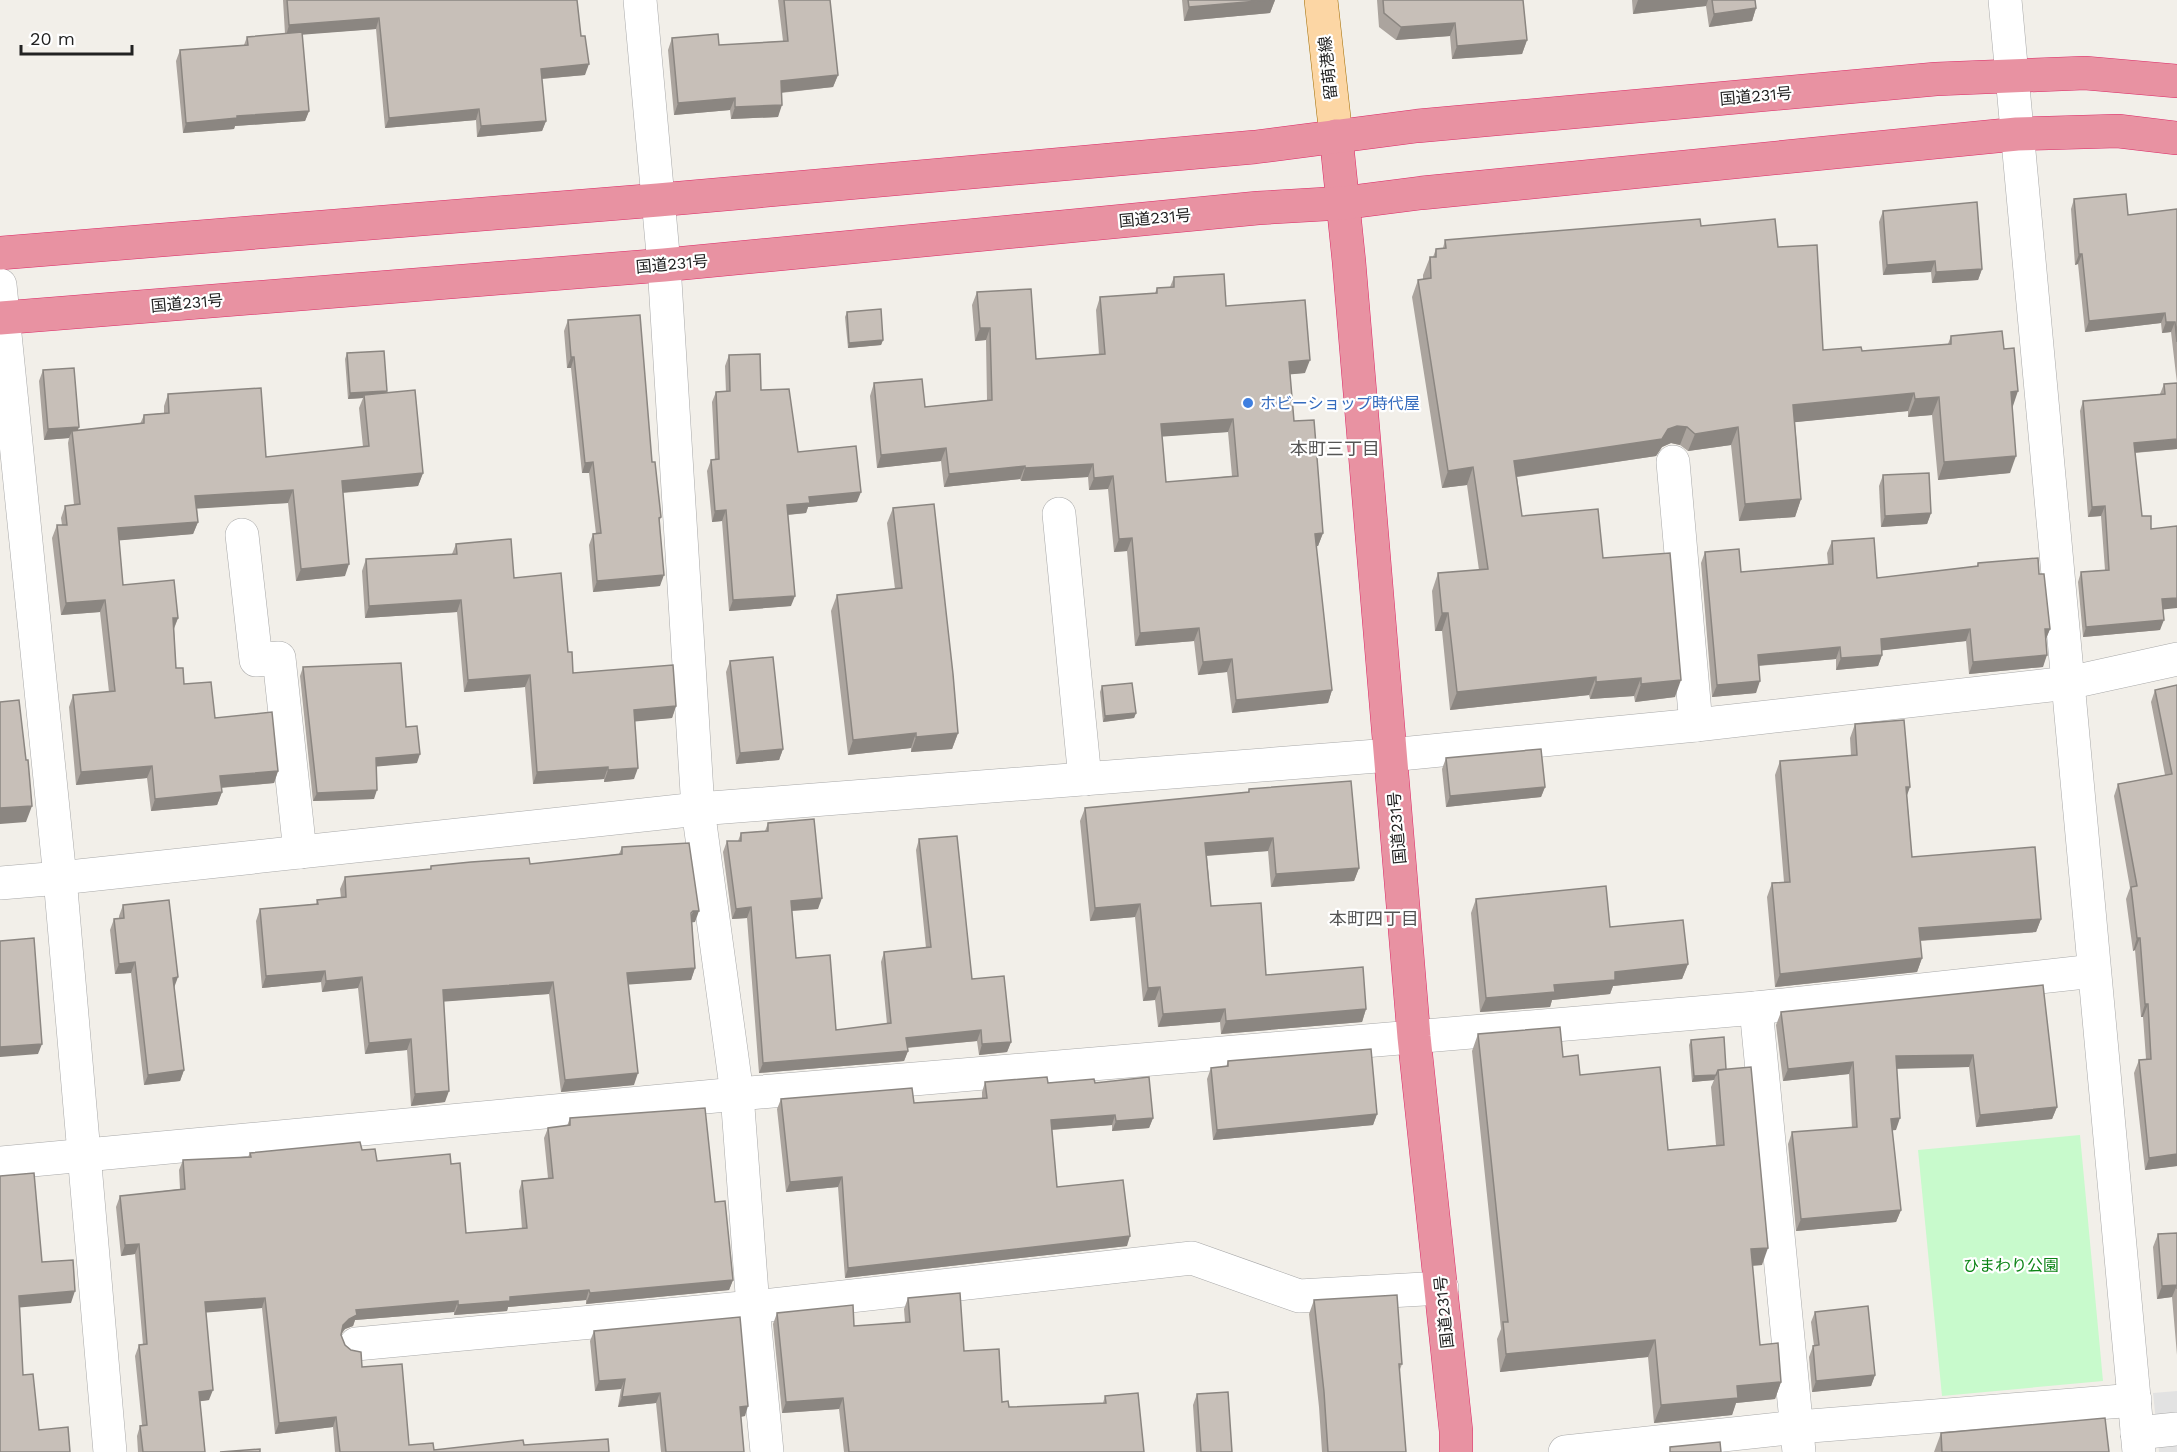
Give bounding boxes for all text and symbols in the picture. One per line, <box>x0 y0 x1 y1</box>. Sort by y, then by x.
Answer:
scale bar <box>21 18 132 56</box>
text: 20 m <box>30 28 75 49</box>
street label: 留萌港線 <box>1315 35 1341 101</box>
street label: 国道231号 <box>1719 83 1793 109</box>
street label: 国道231号 <box>1118 205 1192 231</box>
street label: 国道231号 <box>635 251 709 277</box>
street label: 国道231号 <box>150 290 224 316</box>
place label: ホビーショップ時代屋 <box>1260 394 1420 413</box>
marker: ホビーショップ時代屋 <box>1241 396 1255 410</box>
district label: 本町三丁目 <box>1290 438 1380 459</box>
street label: 国道231号 <box>1384 791 1410 865</box>
district label: 本町四丁目 <box>1329 908 1419 929</box>
park label: ひまわり公園 <box>1963 1256 2059 1275</box>
street label: 国道231号 <box>1431 1275 1457 1349</box>

